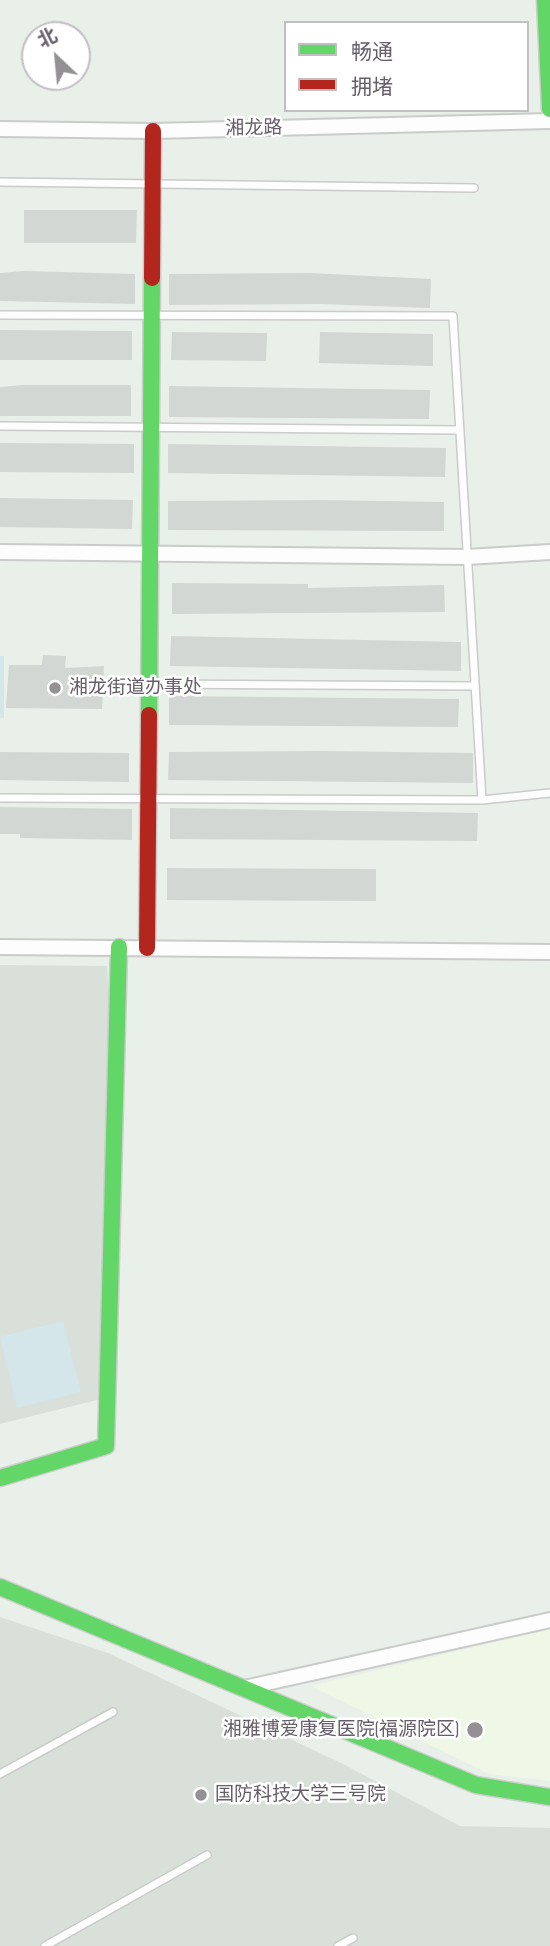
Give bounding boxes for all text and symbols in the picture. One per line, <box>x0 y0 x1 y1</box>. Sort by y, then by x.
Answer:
north arrow <box>21 21 91 91</box>
legend <box>284 21 529 112</box>
text: 北 <box>34 24 61 53</box>
text: 畅通 <box>351 40 393 65</box>
text: 拥堵 <box>351 75 393 100</box>
street label: 湘龙路 <box>225 117 283 141</box>
place label: 湘龙街道办事处 <box>69 677 202 699</box>
marker: 湘龙街道办事处 <box>47 680 63 696</box>
place label: 湘雅博爱康复医院(福源院区) <box>223 1719 459 1741</box>
marker: 湘雅博爱康复医院(福源院区) <box>465 1720 485 1740</box>
place label: 国防科技大学三号院 <box>215 1784 386 1806</box>
marker: 国防科技大学三号院 <box>193 1787 209 1803</box>

